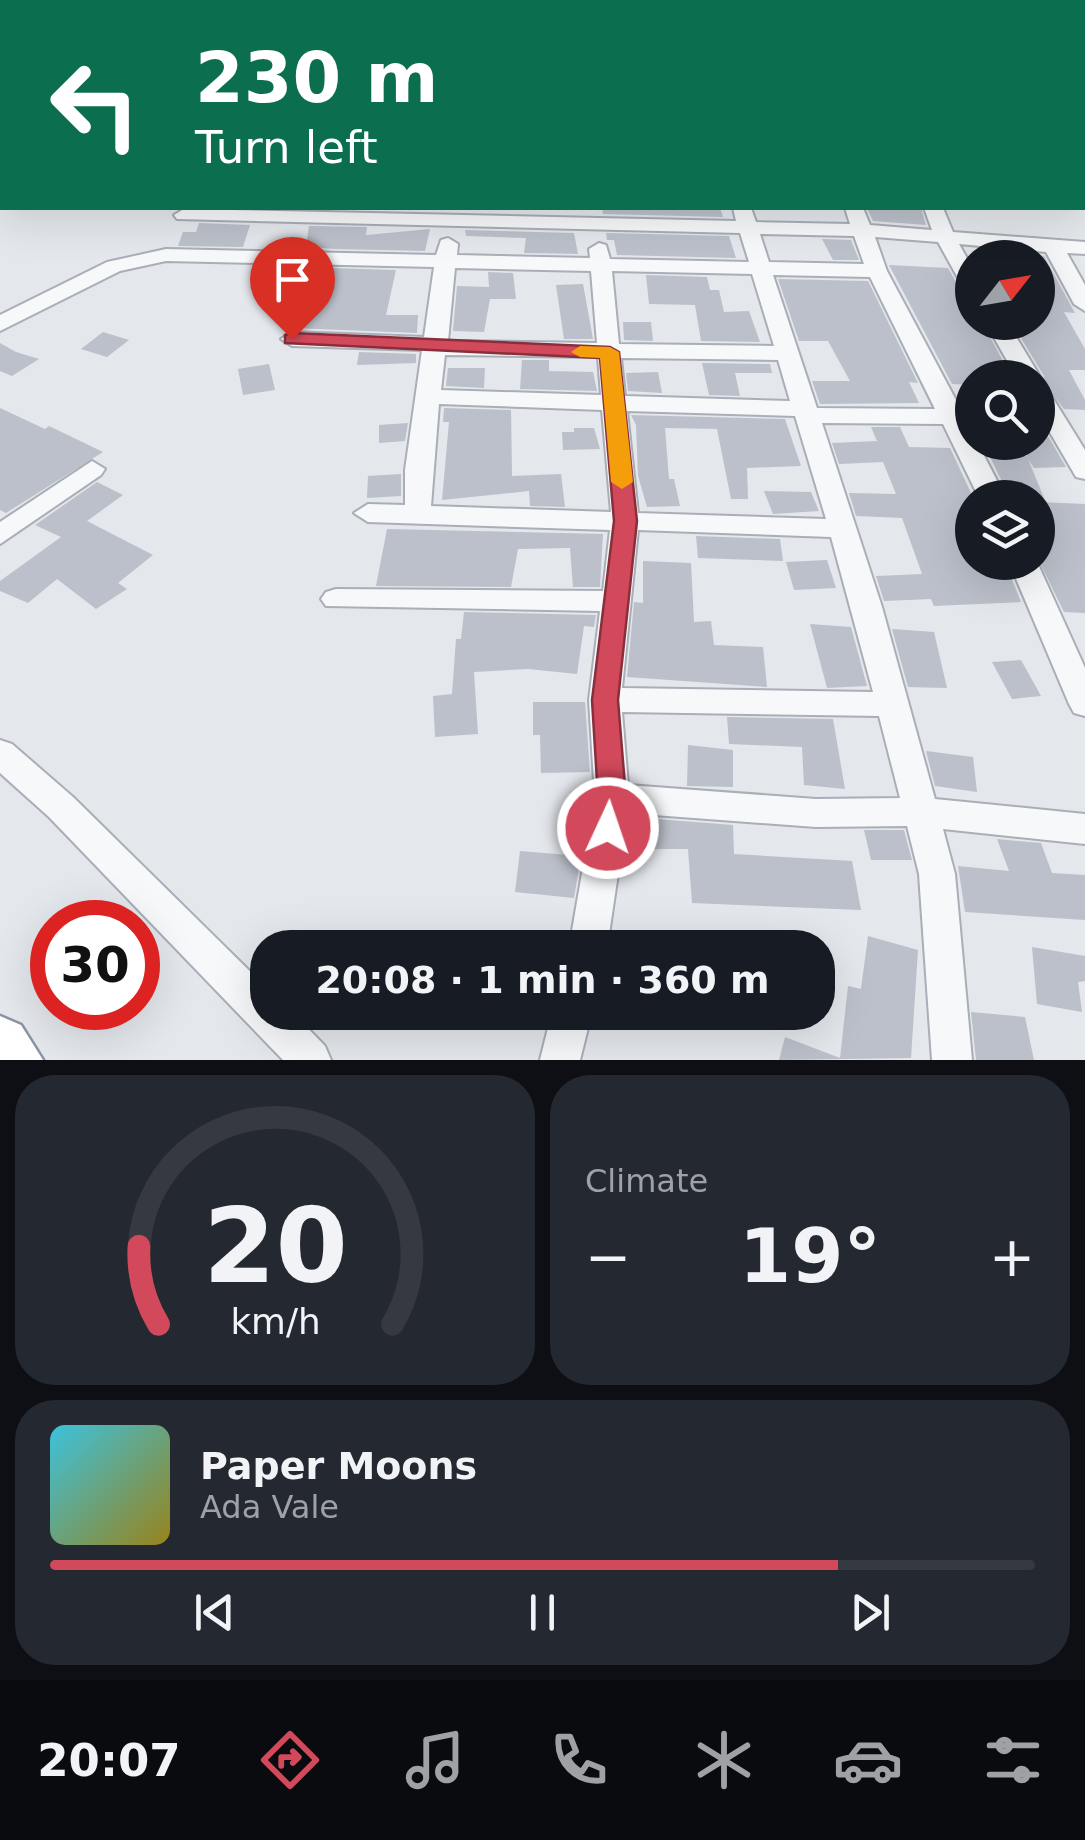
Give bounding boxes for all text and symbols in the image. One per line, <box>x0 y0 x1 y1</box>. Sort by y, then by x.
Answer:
text: 230 m <box>195 37 438 119</box>
icon: left <box>30 40 160 170</box>
text: Turn left <box>195 121 378 174</box>
pin <box>250 237 335 340</box>
north arrow <box>955 240 1055 340</box>
map controls <box>955 240 1055 580</box>
icon: arrive <box>265 252 320 307</box>
button: search <box>955 360 1055 460</box>
button: layers <box>955 480 1055 580</box>
position arrow <box>556 776 660 880</box>
speed limit sign: 30 <box>30 900 160 1030</box>
text: 20:08 · 1 min · 360 m <box>315 958 770 1002</box>
text: Climate <box>585 1162 708 1200</box>
text: 20 <box>203 1185 347 1307</box>
text: 19° <box>739 1212 881 1300</box>
text: − <box>585 1225 631 1289</box>
text: + <box>989 1225 1035 1289</box>
text: km/h <box>230 1301 320 1342</box>
text: Paper Moons <box>200 1444 477 1488</box>
text: Ada Vale <box>200 1488 339 1526</box>
icon: previous <box>187 1585 242 1640</box>
icon: pause <box>515 1585 570 1640</box>
icon: next <box>843 1585 898 1640</box>
icon: directions <box>255 1725 325 1795</box>
icon: music <box>400 1725 470 1795</box>
icon: phone <box>544 1725 614 1795</box>
icon: climate <box>689 1725 759 1795</box>
icon: car <box>833 1725 903 1795</box>
icon: filters <box>978 1725 1048 1795</box>
text: 20:07 <box>37 1734 181 1787</box>

